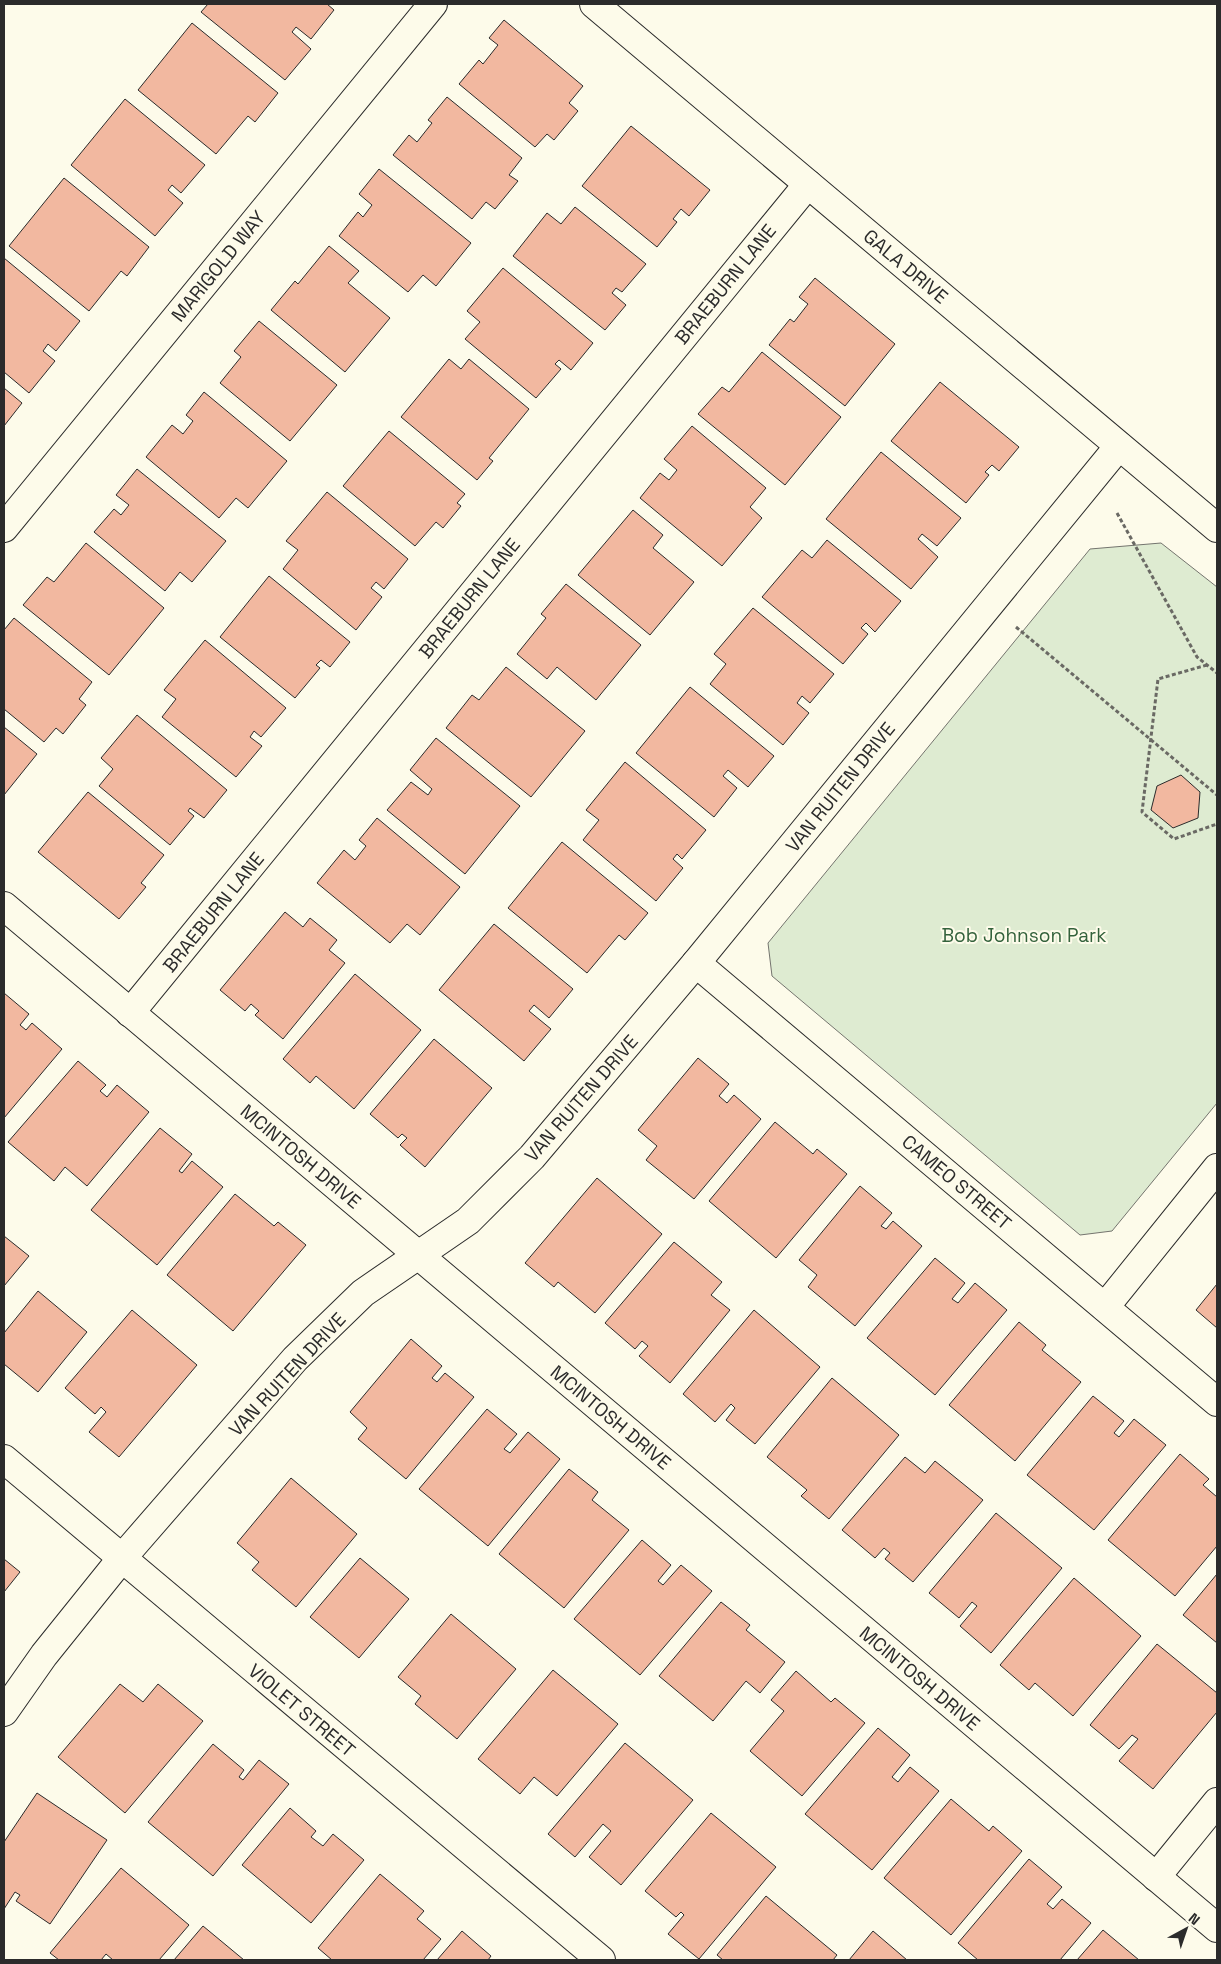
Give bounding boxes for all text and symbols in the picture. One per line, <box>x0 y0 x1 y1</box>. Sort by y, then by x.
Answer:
street label: MARIGOLD WAY <box>166 205 271 327</box>
street label: BRAEBURN LANE <box>669 219 782 350</box>
street label: GALA DRIVE <box>858 224 953 309</box>
street label: BRAEBURN LANE <box>413 533 526 664</box>
street label: VAN RUITEN DRIVE <box>780 717 901 858</box>
street label: BRAEBURN LANE <box>157 847 270 978</box>
park label: Bob Johnson Park <box>941 923 1107 948</box>
street label: VAN RUITEN DRIVE <box>519 1030 643 1167</box>
street label: MCINTOSH DRIVE <box>235 1099 366 1214</box>
street label: CAMEO STREET <box>897 1129 1017 1236</box>
street label: VAN RUITEN DRIVE <box>223 1307 351 1442</box>
street label: MCINTOSH DRIVE <box>545 1360 676 1475</box>
street label: MCINTOSH DRIVE <box>854 1621 985 1736</box>
street label: VIOLET STREET <box>243 1658 360 1763</box>
north arrow <box>1161 1904 1211 1954</box>
text: N <box>1185 1909 1204 1929</box>

